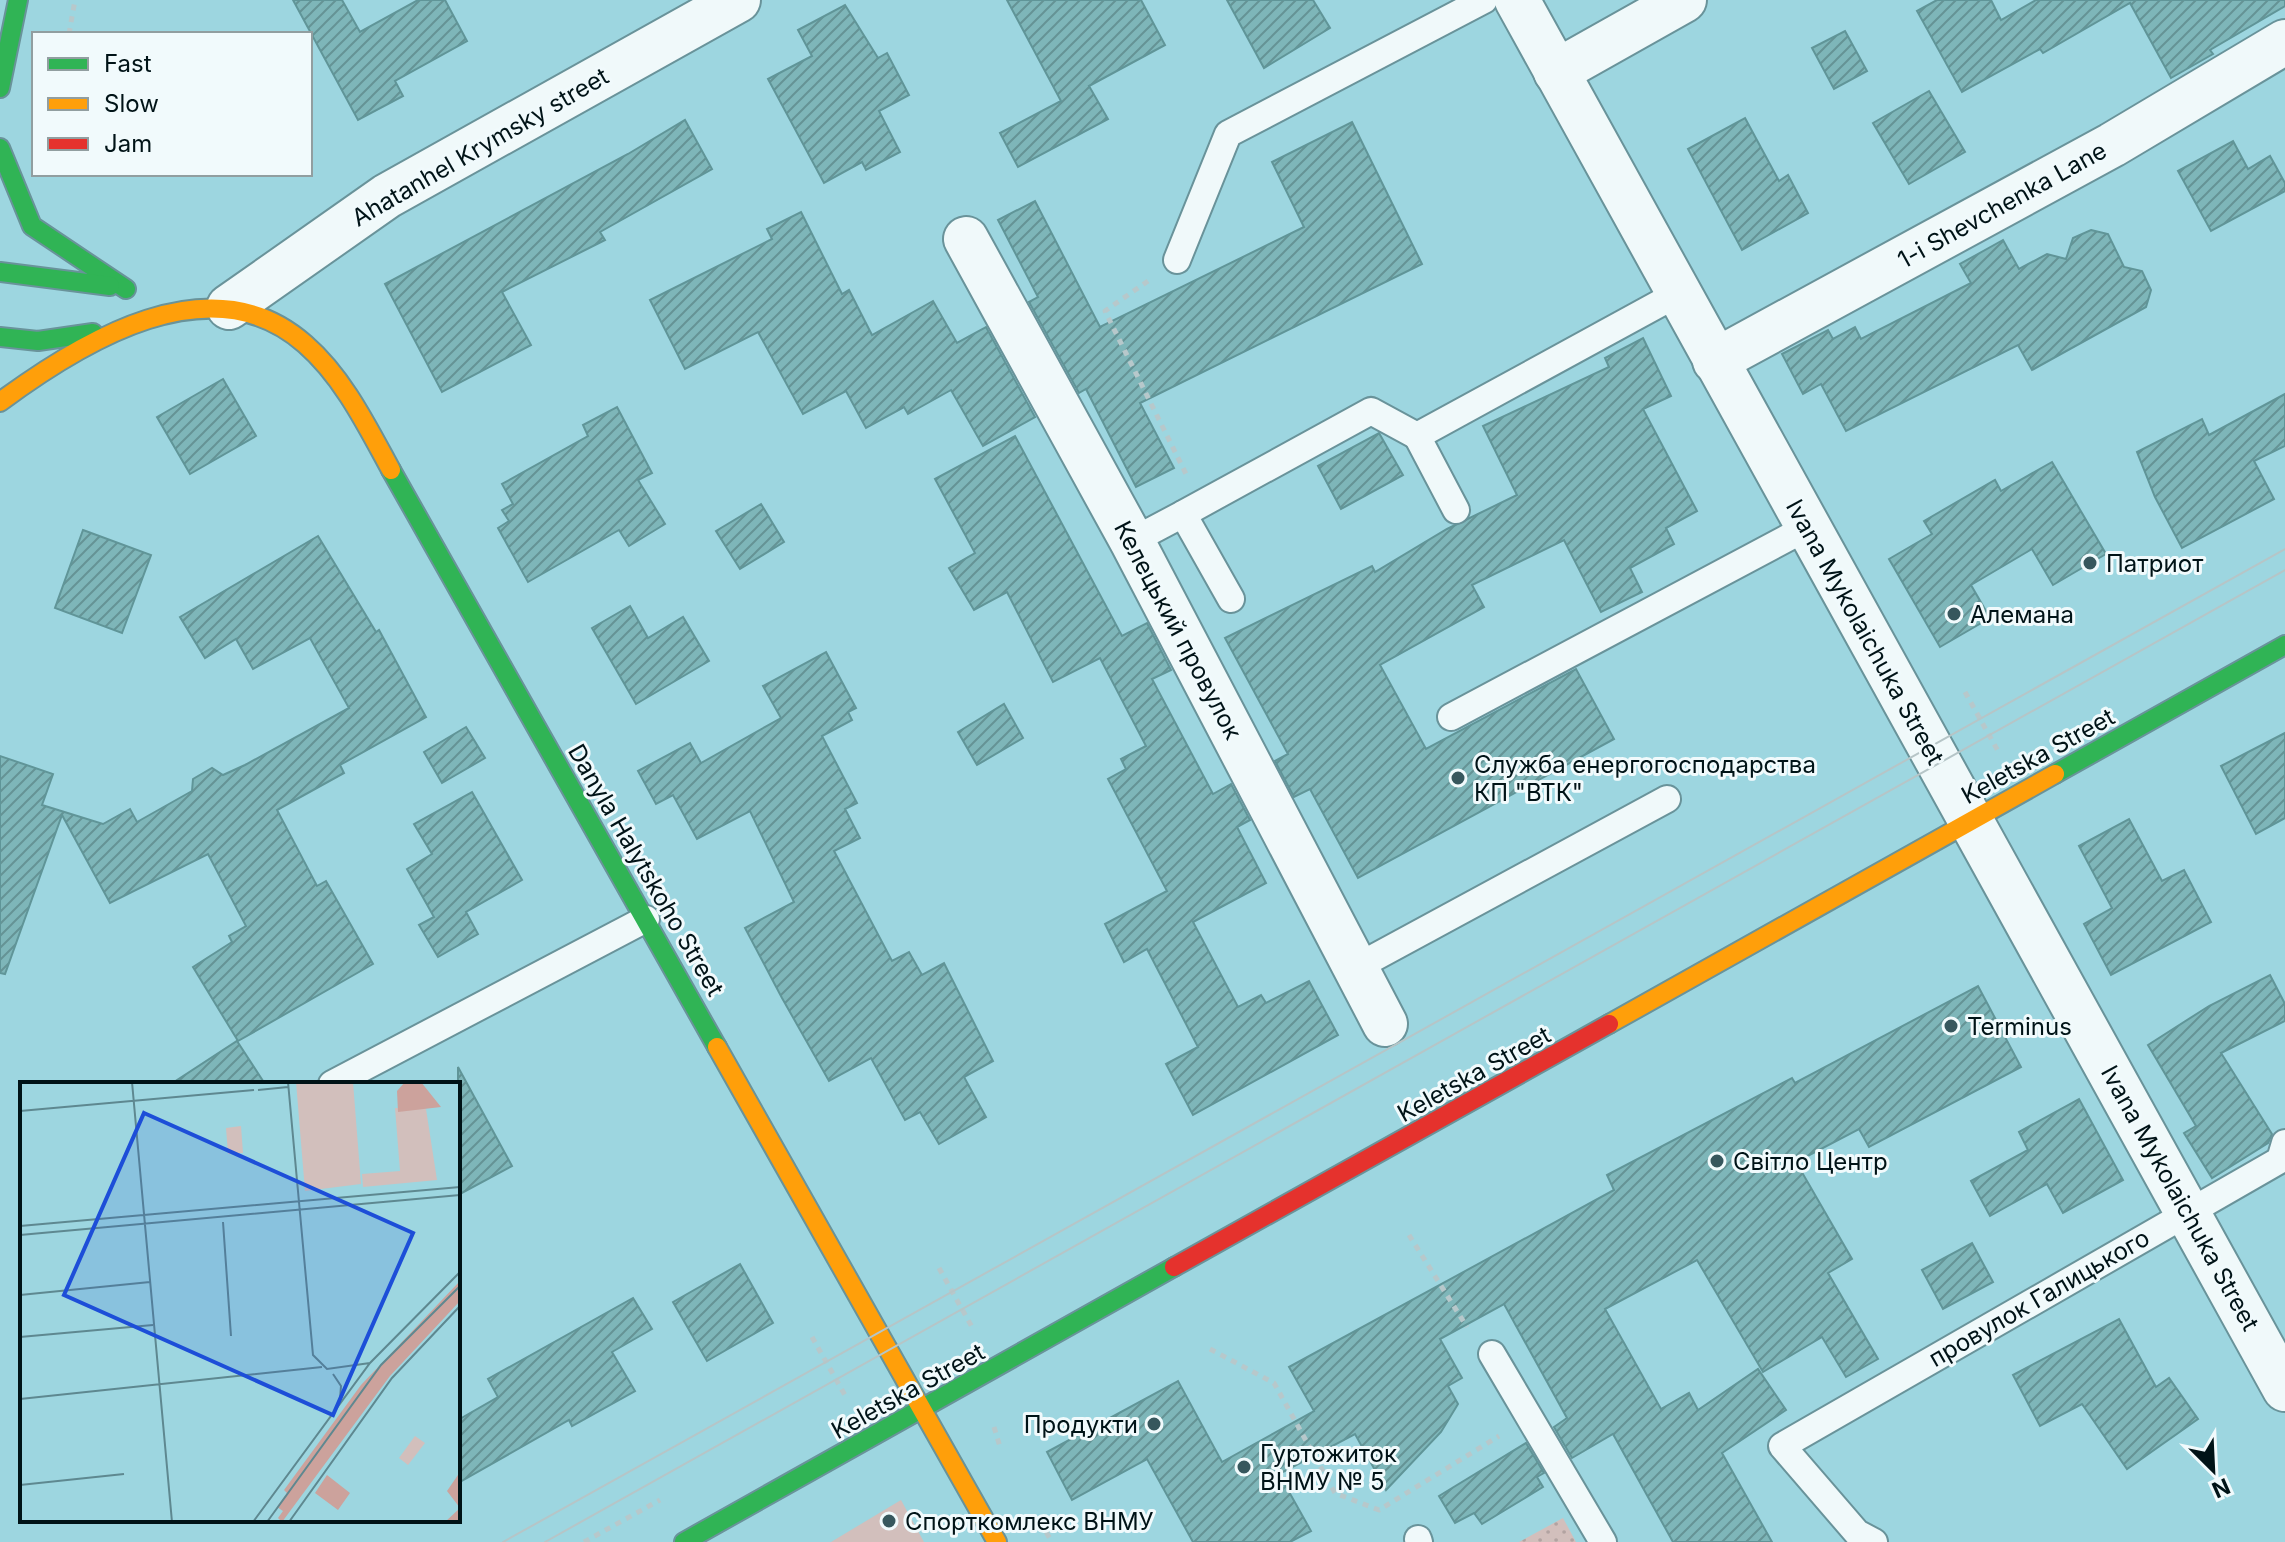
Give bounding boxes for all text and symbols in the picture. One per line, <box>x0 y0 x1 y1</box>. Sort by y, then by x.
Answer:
legend <box>32 32 312 176</box>
text: Fast <box>104 49 152 78</box>
street label: Ahatanhel Krymsky street <box>346 61 614 232</box>
text: Slow <box>104 89 159 118</box>
text: Jam <box>104 129 152 158</box>
street label: 1-i Shevchenka Lane <box>1893 136 2111 274</box>
street label: Ivana Mykolaichuka Street <box>1780 494 1950 770</box>
street label: Келецький провулок <box>1108 516 1248 744</box>
place label: Патриот <box>2106 549 2203 578</box>
marker: Патриот <box>2081 554 2099 572</box>
place label: Алемана <box>1970 600 2074 629</box>
marker: Алемана <box>1945 605 1963 623</box>
street label: Keletska Street <box>1956 702 2120 810</box>
street label: Danyla Halytskoho Street <box>562 739 730 1001</box>
place label: Служба енергогосподарства КП "ВТК" <box>1474 750 1816 807</box>
marker: Служба енергогосподарства КП "ВТК" <box>1449 769 1467 787</box>
place label: Terminus <box>1967 1012 2072 1041</box>
marker: Terminus <box>1942 1017 1960 1035</box>
street label: Keletska Street <box>1392 1020 1556 1128</box>
street label: Ivana Mykolaichuka Street <box>2095 1060 2265 1336</box>
inset map <box>20 1082 460 1522</box>
place label: Світло Центр <box>1733 1147 1888 1176</box>
marker: Світло Центр <box>1708 1152 1726 1170</box>
street label: провулок Галицького <box>1924 1223 2154 1373</box>
street label: Keletska Street <box>826 1337 990 1445</box>
place label: Продукти <box>1024 1410 1138 1439</box>
marker: Продукти <box>1145 1415 1163 1433</box>
north arrow <box>2173 1430 2253 1510</box>
place label: Гуртожиток ВНМУ № 5 <box>1260 1439 1397 1496</box>
marker: Гуртожиток ВНМУ № 5 <box>1235 1458 1253 1476</box>
text: N <box>2208 1473 2234 1504</box>
place label: Спорткомлекс ВНМУ <box>905 1507 1154 1536</box>
marker: Спорткомлекс ВНМУ <box>880 1512 898 1530</box>

